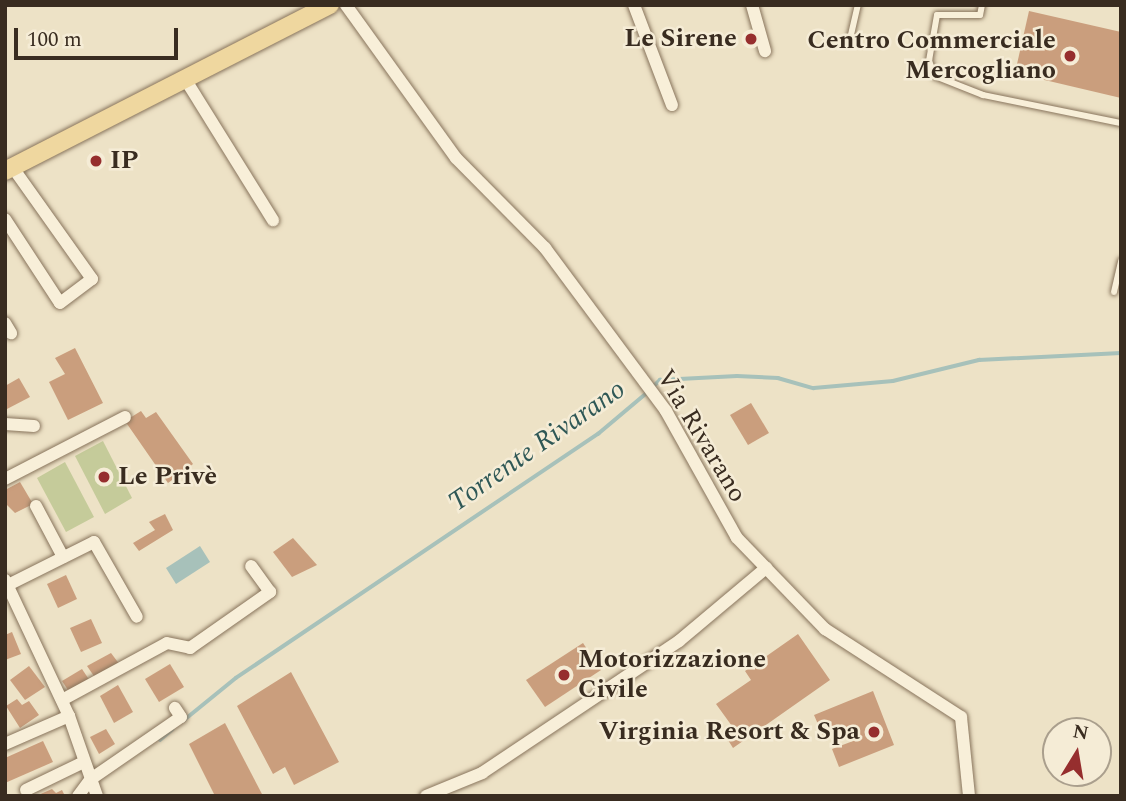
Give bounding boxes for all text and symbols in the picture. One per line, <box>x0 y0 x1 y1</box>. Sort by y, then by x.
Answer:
scale bar <box>18 14 182 58</box>
place label: Le Sirene <box>624 23 737 55</box>
text: 100 m <box>27 24 82 56</box>
place label: Centro Commerciale Mercogliano <box>807 25 1056 86</box>
marker: Le Sirene <box>743 31 759 47</box>
marker: Centro Commerciale Mercogliano <box>1062 48 1078 64</box>
place label: IP <box>110 145 139 177</box>
marker: IP <box>88 153 104 169</box>
street label: Via Rivarano <box>649 364 753 508</box>
water label: Torrente Rivarano <box>442 372 632 520</box>
place label: Le Privè <box>118 461 217 493</box>
marker: Le Privè <box>96 469 112 485</box>
place label: Motorizzazione Civile <box>578 644 766 706</box>
marker: Motorizzazione Civile <box>556 667 572 683</box>
place label: Virginia Resort & Spa <box>599 716 860 748</box>
north arrow <box>1042 717 1112 787</box>
text: N <box>1070 717 1091 749</box>
marker: Virginia Resort & Spa <box>866 724 882 740</box>

